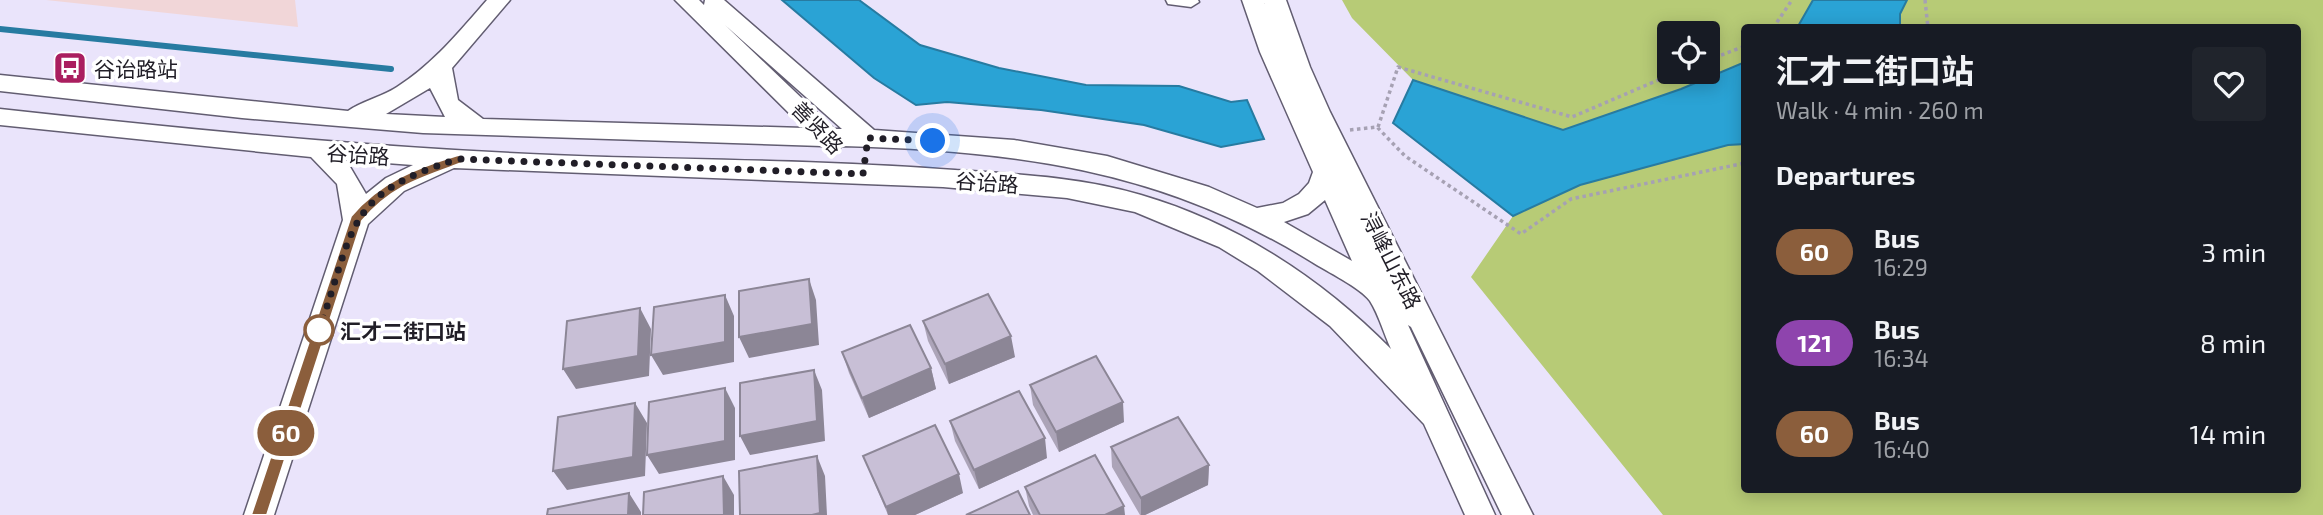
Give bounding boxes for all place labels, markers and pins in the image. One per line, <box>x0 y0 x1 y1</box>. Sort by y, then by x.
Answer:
bus stop icon: 谷诒路站 <box>51 49 89 87</box>
place label: 谷诒路站 <box>94 56 178 81</box>
marker: 汇才二街口站 <box>304 315 334 345</box>
place label: 汇才二街口站 <box>340 318 466 343</box>

